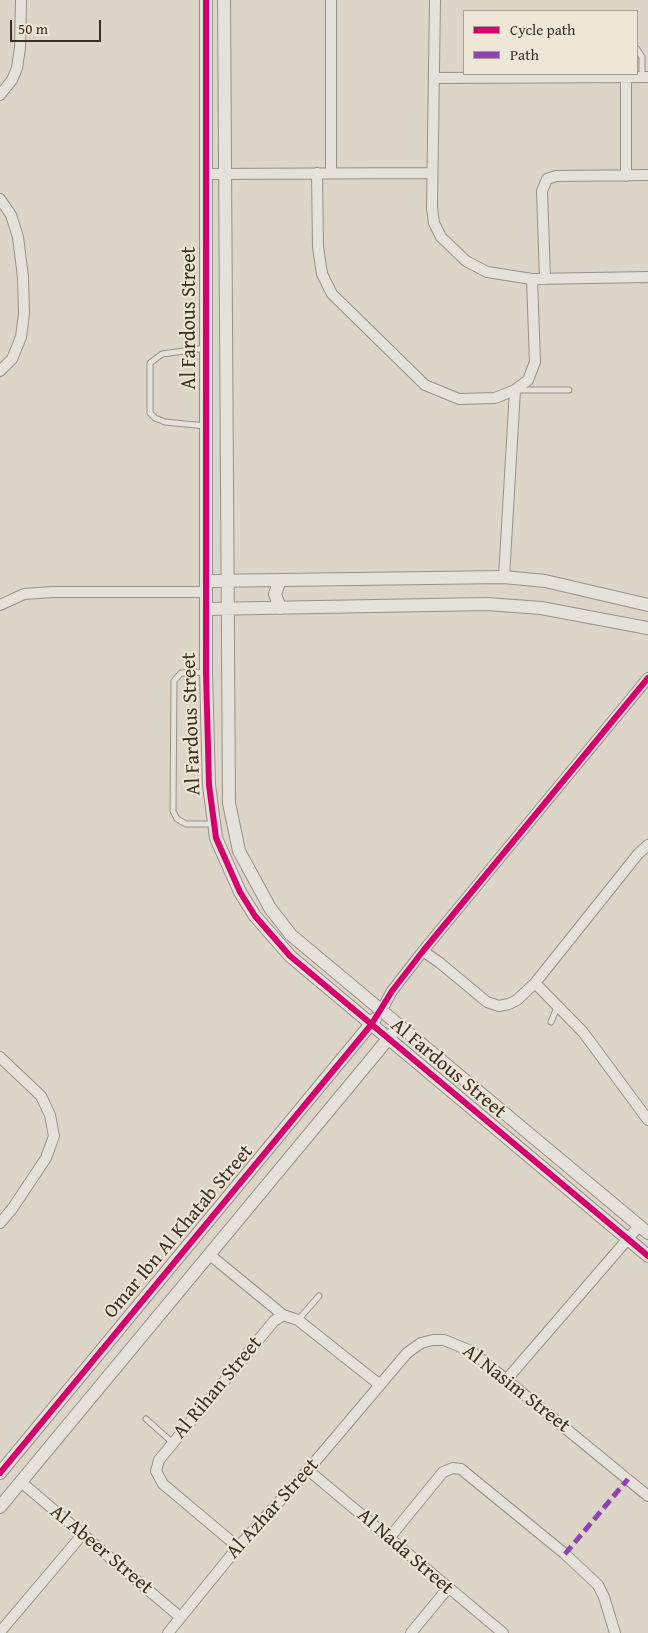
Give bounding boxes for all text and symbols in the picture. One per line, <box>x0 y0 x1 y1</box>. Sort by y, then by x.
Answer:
scale bar <box>12 10 104 42</box>
legend <box>463 10 638 75</box>
text: 50 m <box>18 18 48 39</box>
text: Cycle path <box>510 19 576 40</box>
text: Path <box>510 44 539 65</box>
street label: Al Fardous Street <box>178 246 202 390</box>
street label: Al Fardous Street <box>178 652 206 796</box>
street label: Al Fardous Street <box>385 1014 511 1124</box>
street label: Omar Ibn Al Khatab Street <box>99 1140 259 1324</box>
street label: Al Rihan Street <box>168 1332 268 1444</box>
street label: Al Nasim Street <box>458 1340 574 1438</box>
street label: Al Azhar Street <box>222 1454 324 1564</box>
street label: Al Abeer Street <box>45 1500 157 1600</box>
street label: Al Nada Street <box>352 1504 458 1600</box>

